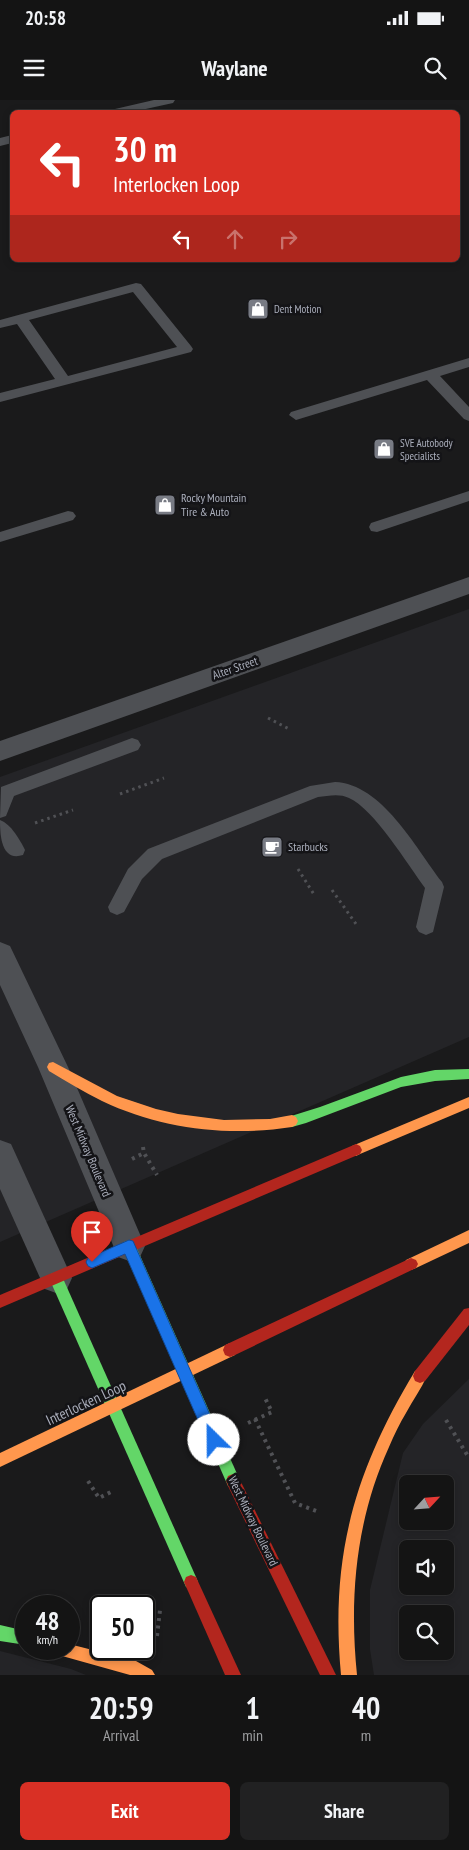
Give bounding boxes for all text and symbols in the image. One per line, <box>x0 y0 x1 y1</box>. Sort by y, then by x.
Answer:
text: 20:58 <box>25 6 66 30</box>
icon: menu <box>20 54 48 82</box>
text: Waylane <box>201 54 268 82</box>
icon: search <box>421 54 449 82</box>
text: 30 m <box>113 126 177 172</box>
icon: left <box>30 130 95 195</box>
text: Interlocken Loop <box>113 170 240 198</box>
icon: left <box>168 225 196 253</box>
icon: ahead <box>221 225 249 253</box>
icon: right <box>274 225 302 253</box>
shop icon: Dent Motion <box>246 297 270 321</box>
place label: Dent Motion <box>274 302 321 316</box>
place label: SVE Autobody Specialists <box>400 436 454 463</box>
shop icon: SVE Autobody Specialists <box>372 437 396 461</box>
place label: Rocky Mountain Tire & Auto <box>181 490 246 519</box>
shop icon: Rocky Mountain Tire & Auto <box>153 493 177 517</box>
street label: Alter Street <box>210 653 260 682</box>
cafe icon: Starbucks <box>260 835 284 859</box>
place label: Starbucks <box>288 839 328 854</box>
street label: West Midway Boulevard <box>62 1103 115 1199</box>
pin <box>71 1211 113 1262</box>
icon: arrive <box>78 1218 106 1246</box>
street label: Interlocken Loop <box>43 1376 129 1429</box>
position arrow <box>187 1413 239 1465</box>
street label: West Midway Boulevard <box>225 1473 282 1568</box>
north arrow <box>399 1475 454 1530</box>
map controls <box>399 1475 454 1660</box>
button: sound <box>399 1540 454 1595</box>
speed limit sign: 50 <box>90 1595 155 1660</box>
text: 48 <box>36 1605 59 1637</box>
button: search <box>399 1605 454 1660</box>
text: km/h <box>37 1632 58 1647</box>
text: 20:59 <box>89 1688 154 1727</box>
text: 1 <box>245 1688 260 1727</box>
text: 40 <box>352 1688 380 1727</box>
text: Arrival <box>103 1725 139 1745</box>
text: min <box>242 1725 263 1745</box>
text: m <box>361 1725 371 1745</box>
button: Exit <box>20 1782 230 1840</box>
button: Share <box>240 1782 449 1840</box>

